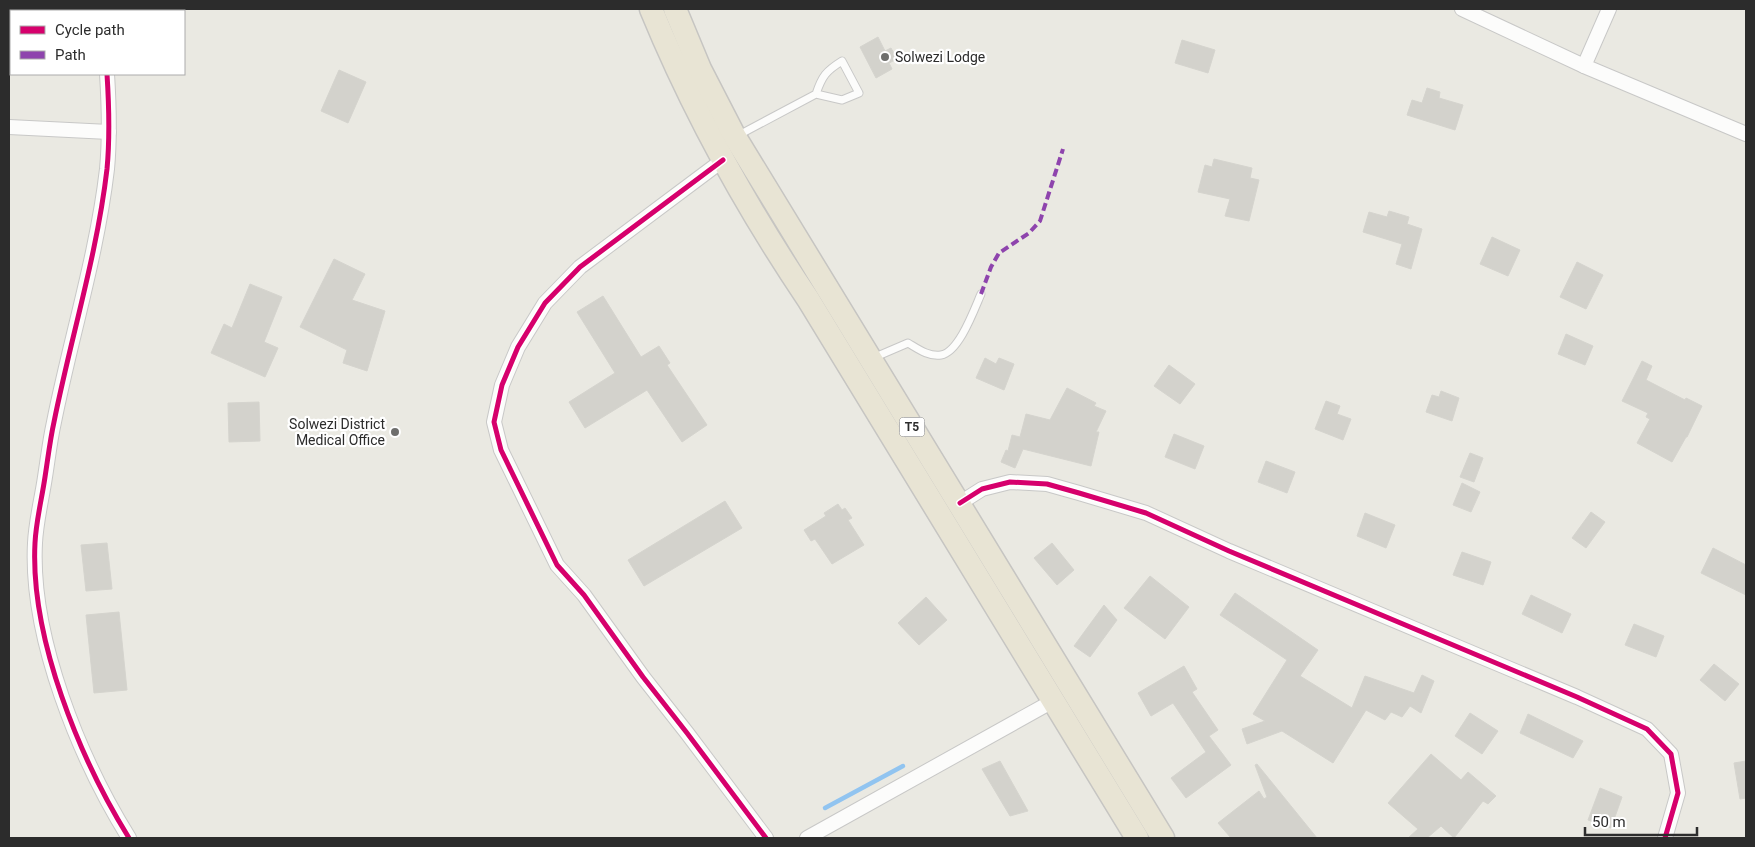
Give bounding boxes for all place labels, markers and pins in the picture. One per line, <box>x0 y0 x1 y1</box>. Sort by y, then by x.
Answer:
place label: Solwezi Lodge <box>895 49 985 65</box>
marker: Solwezi Lodge <box>879 51 891 63</box>
place label: Solwezi District Medical Office <box>289 416 385 448</box>
marker: Solwezi District Medical Office <box>389 426 401 438</box>

